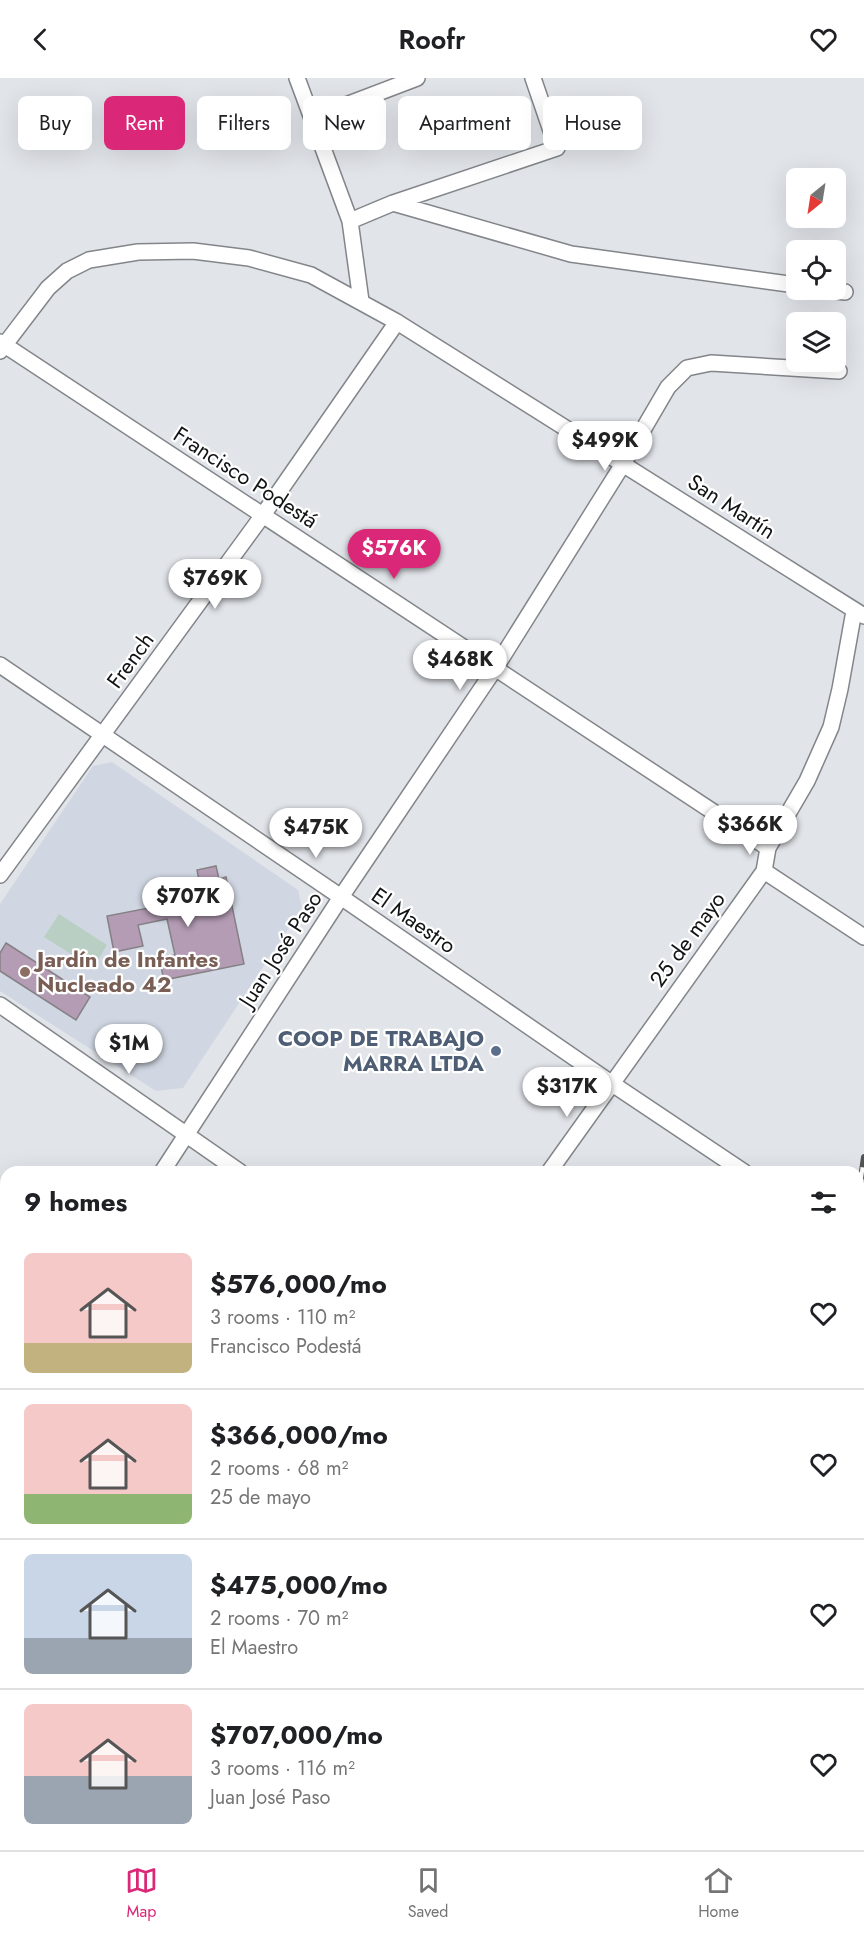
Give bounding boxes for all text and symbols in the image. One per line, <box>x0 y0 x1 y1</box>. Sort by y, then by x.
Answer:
text: Roofr <box>398 20 466 59</box>
icon: back <box>24 23 57 56</box>
icon: heart <box>807 23 840 56</box>
chip: Buy <box>18 96 92 150</box>
chip: Rent <box>104 96 185 150</box>
chip: Filters <box>197 96 291 150</box>
chip: New <box>303 96 386 150</box>
chip: Apartment <box>398 96 531 150</box>
chip: House <box>543 96 642 150</box>
north arrow <box>786 168 846 228</box>
map controls <box>786 168 846 372</box>
button: locate <box>786 240 846 300</box>
button: layers <box>786 312 846 372</box>
street label: Francisco Podestá <box>167 418 325 536</box>
pin: $499K <box>563 421 647 472</box>
text: $499K <box>571 426 639 455</box>
street label: San Martín <box>682 466 782 546</box>
pin: $576K <box>352 529 436 580</box>
text: $576K <box>362 534 426 563</box>
pin: $769K <box>173 559 257 610</box>
text: $769K <box>182 564 248 593</box>
street label: French <box>99 625 161 695</box>
pin: $468K <box>418 640 502 691</box>
text: $468K <box>427 645 493 674</box>
pin: $366K <box>708 805 792 856</box>
pin: $475K <box>274 808 358 859</box>
text: $366K <box>717 810 783 839</box>
text: $475K <box>283 813 349 842</box>
pin: $707K <box>146 877 230 928</box>
street label: El Maestro <box>365 879 463 961</box>
text: $707K <box>156 882 220 911</box>
street label: Juan José Paso <box>229 885 330 1016</box>
street label: 25 de mayo <box>641 885 733 993</box>
place label: Jardín de Infantes Nucleado 42 <box>33 943 218 1000</box>
marker: Jardín de Infantes Nucleado 42 <box>18 965 32 979</box>
place label: COOP DE TRABAJO MARRA LTDA <box>278 1022 485 1079</box>
pin: $1M <box>100 1024 158 1075</box>
text: $1M <box>109 1029 149 1058</box>
marker: COOP DE TRABAJO MARRA LTDA <box>489 1044 503 1058</box>
pin: $317K <box>525 1067 609 1118</box>
text: $317K <box>536 1072 598 1101</box>
text: 9 homes <box>24 1183 127 1221</box>
icon: filters <box>807 1186 840 1219</box>
text: $576,000/mo <box>210 1265 387 1303</box>
icon: home <box>72 1277 144 1349</box>
icon: heart <box>807 1297 840 1330</box>
text: 3 rooms · 110 m² <box>210 1303 356 1332</box>
text: Francisco Podestá <box>210 1332 361 1361</box>
text: $366,000/mo <box>210 1416 388 1454</box>
icon: home <box>72 1428 144 1500</box>
icon: heart <box>807 1448 840 1481</box>
text: 2 rooms · 68 m² <box>210 1454 348 1483</box>
text: 25 de mayo <box>210 1483 311 1512</box>
text: $475,000/mo <box>210 1566 387 1604</box>
icon: home <box>72 1578 144 1650</box>
icon: heart <box>807 1598 840 1631</box>
text: 2 rooms · 70 m² <box>210 1604 348 1633</box>
text: El Maestro <box>210 1633 298 1662</box>
text: $707,000/mo <box>210 1716 383 1754</box>
icon: home <box>72 1728 144 1800</box>
icon: heart <box>807 1748 840 1781</box>
text: 3 rooms · 116 m² <box>210 1754 355 1783</box>
text: Juan José Paso <box>210 1783 330 1812</box>
tab: Map <box>125 1864 158 1923</box>
tab: Saved <box>408 1864 448 1923</box>
tab: Home <box>698 1864 739 1923</box>

